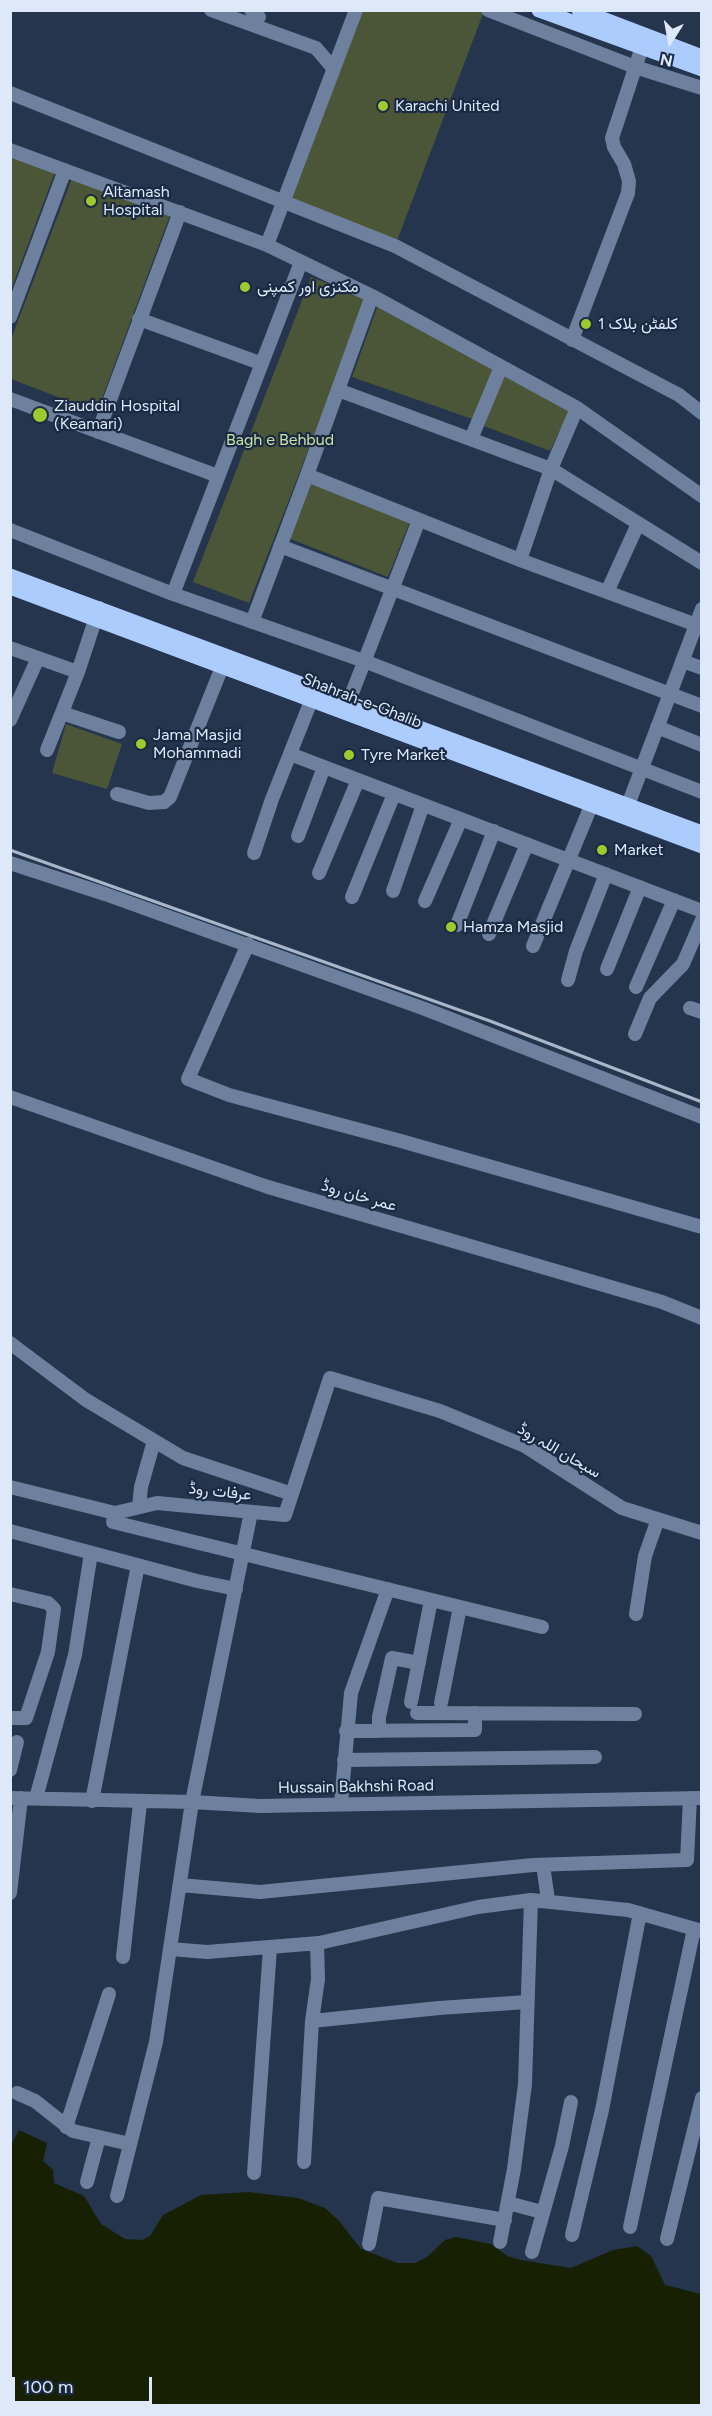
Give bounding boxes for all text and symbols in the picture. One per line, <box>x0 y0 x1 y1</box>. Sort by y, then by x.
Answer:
north arrow <box>640 12 700 72</box>
text: N <box>659 50 674 71</box>
place label: Karachi United <box>395 96 500 116</box>
marker: Karachi United <box>376 99 390 113</box>
place label: Altamash Hospital <box>103 182 170 220</box>
marker: Altamash Hospital <box>84 194 98 208</box>
place label: مکنزی اور کمپنی <box>257 277 359 297</box>
marker: مکنزی اور کمپنی <box>238 280 252 294</box>
place label: کلفٹن بلاک 1 <box>598 314 678 334</box>
marker: کلفٹن بلاک 1 <box>579 317 593 331</box>
place label: Ziauddin Hospital (Keamari) <box>54 396 180 434</box>
marker: Ziauddin Hospital (Keamari) <box>31 406 49 424</box>
park label: Bagh e Behbud <box>226 430 334 450</box>
street label: Shahrah-e-Ghalib <box>300 669 424 733</box>
place label: Jama Masjid Mohammadi <box>153 725 242 763</box>
marker: Jama Masjid Mohammadi <box>134 737 148 751</box>
place label: Tyre Market <box>361 745 446 765</box>
marker: Tyre Market <box>342 748 356 762</box>
place label: Market <box>614 840 663 860</box>
marker: Market <box>595 843 609 857</box>
place label: Hamza Masjid <box>463 917 563 937</box>
marker: Hamza Masjid <box>444 920 458 934</box>
street label: عمر خان روڈ <box>319 1176 399 1216</box>
street label: سبحان اللہ روڈ <box>514 1419 604 1483</box>
street label: عرفات روڈ <box>188 1479 252 1505</box>
street label: Hussain Bakhshi Road <box>278 1776 434 1798</box>
scale bar <box>15 2365 154 2403</box>
text: 100 m <box>23 2376 73 2398</box>

